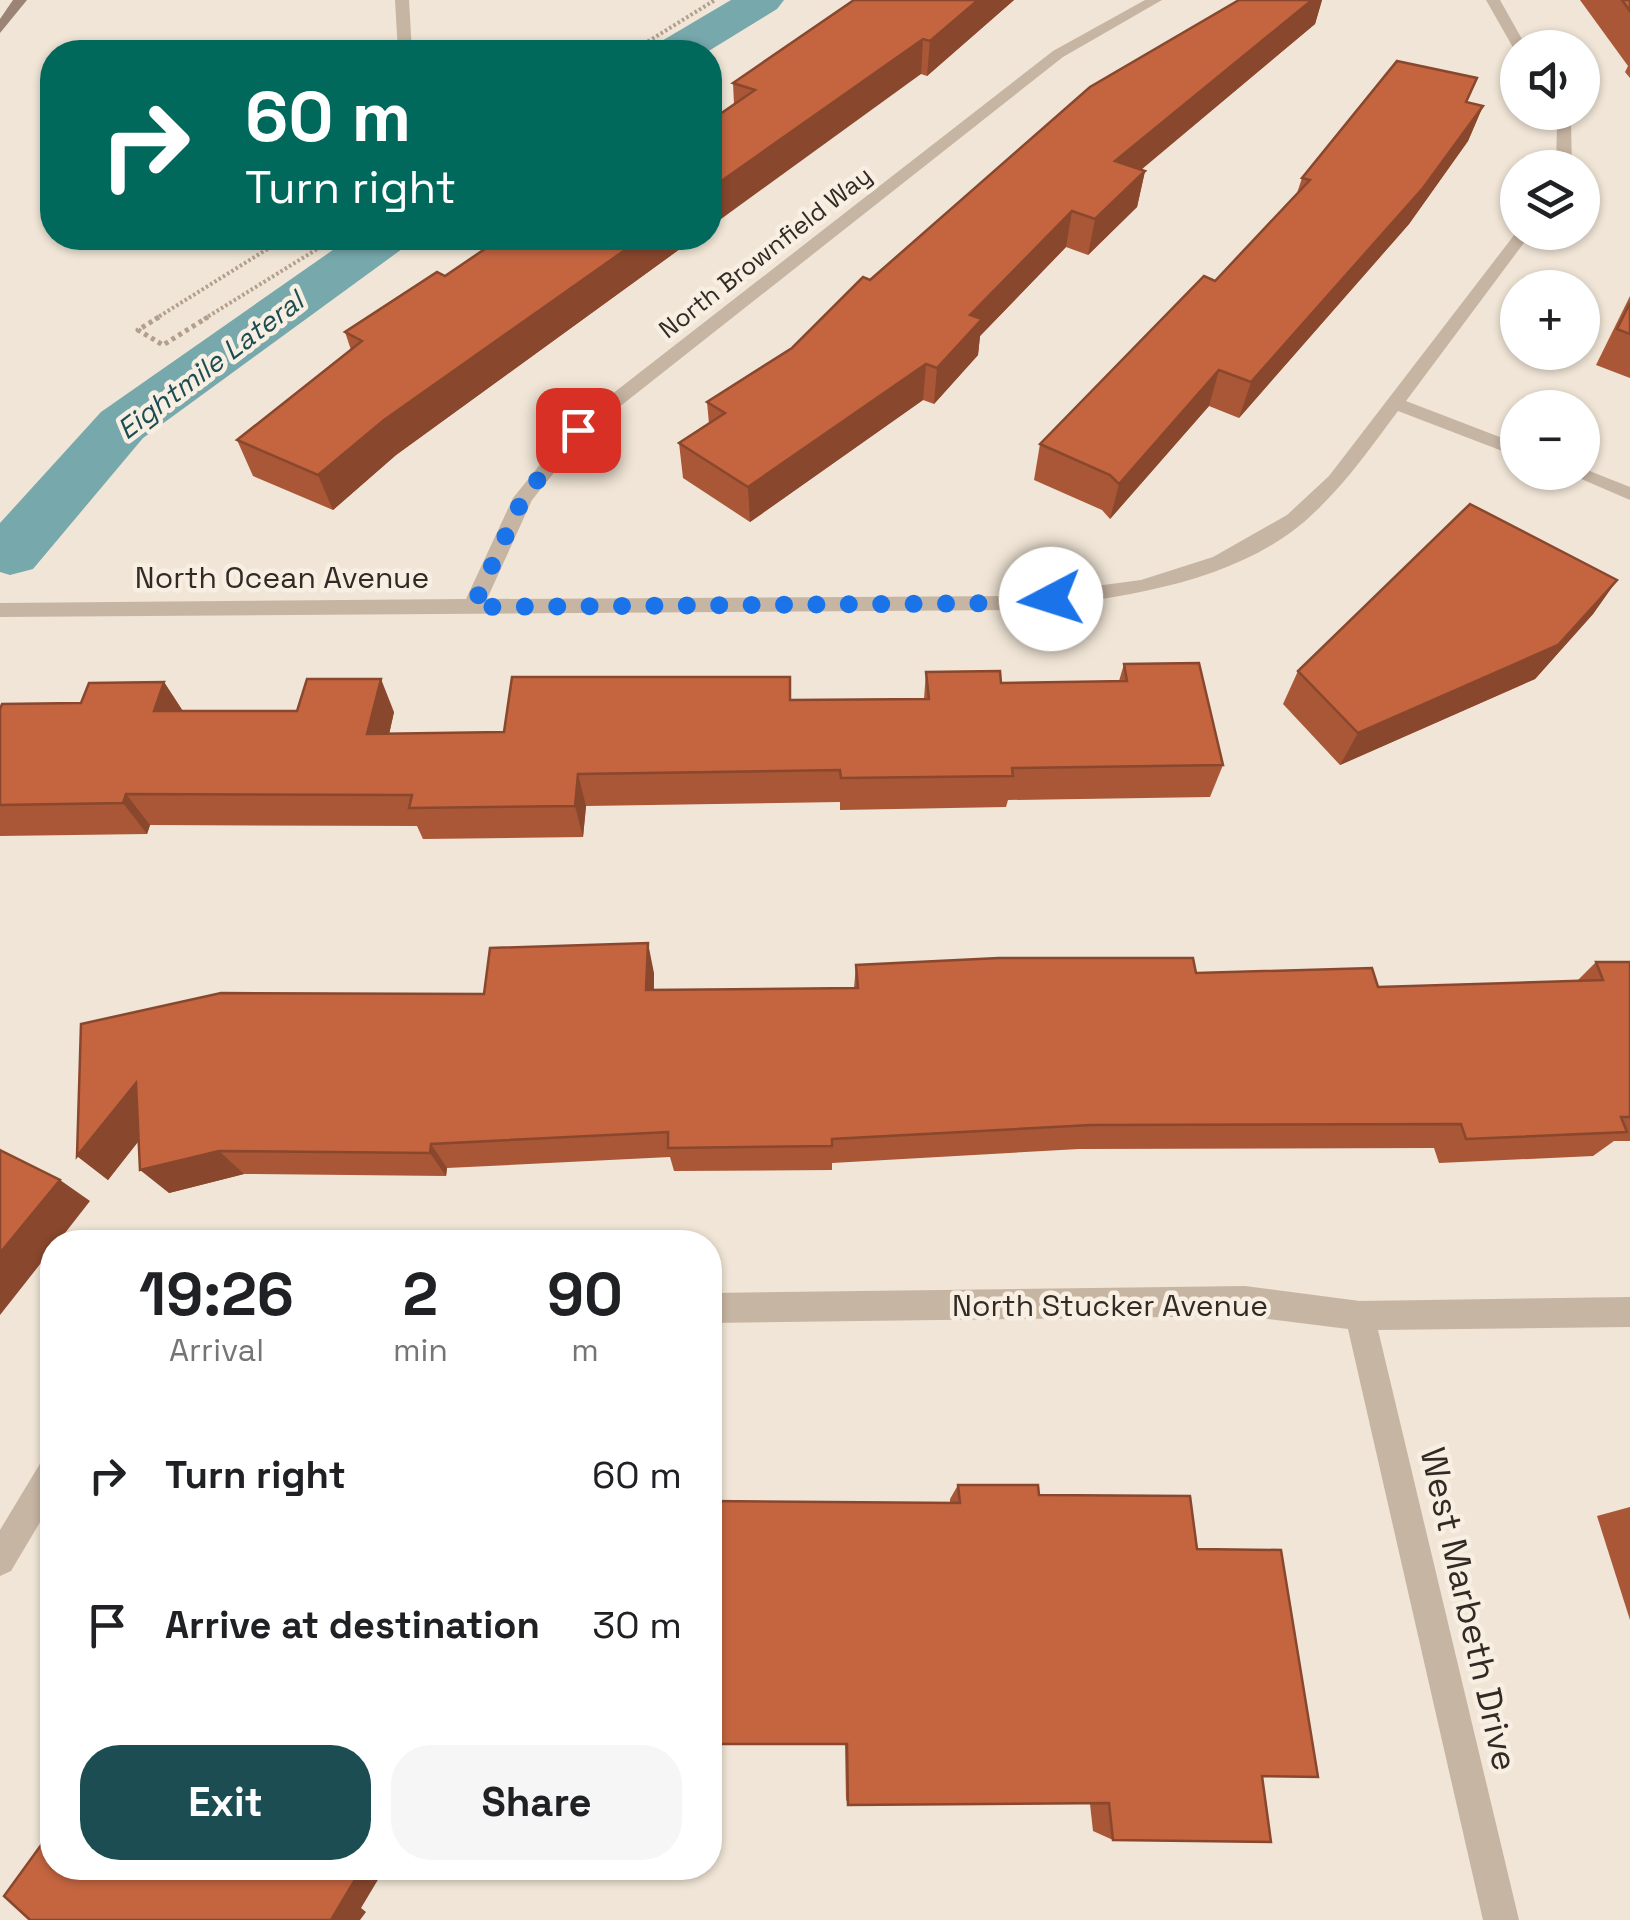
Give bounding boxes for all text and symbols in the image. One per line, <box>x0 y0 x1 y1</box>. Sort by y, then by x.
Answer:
map controls <box>1500 30 1600 490</box>
button: sound <box>1500 30 1600 130</box>
text: 60 m <box>245 72 411 161</box>
icon: right <box>80 80 210 210</box>
button: layers <box>1500 150 1600 250</box>
text: Turn right <box>245 159 456 216</box>
street label: North Brownfield Way <box>652 159 878 345</box>
button: + <box>1500 270 1600 370</box>
water label: Eightmile Lateral <box>110 281 313 447</box>
pin <box>536 388 621 473</box>
button: − <box>1500 390 1600 490</box>
icon: arrive <box>551 403 606 458</box>
position arrow <box>999 547 1103 651</box>
street label: North Ocean Avenue <box>135 558 429 597</box>
text: 19:26 <box>139 1256 294 1333</box>
text: 2 <box>403 1256 438 1333</box>
text: 90 <box>547 1256 623 1333</box>
street label: North Stucker Avenue <box>952 1286 1268 1325</box>
text: Arrival <box>169 1330 264 1370</box>
text: min <box>393 1330 448 1370</box>
text: m <box>571 1330 599 1370</box>
street label: West Marbeth Drive <box>1410 1443 1528 1775</box>
icon: right <box>80 1448 135 1503</box>
text: Turn right <box>165 1451 346 1499</box>
text: 60 m <box>592 1451 682 1499</box>
icon: arrive <box>80 1598 135 1653</box>
text: Arrive at destination <box>165 1601 540 1649</box>
text: 30 m <box>592 1601 682 1649</box>
button: Exit <box>80 1745 371 1860</box>
button: Share <box>391 1745 682 1860</box>

